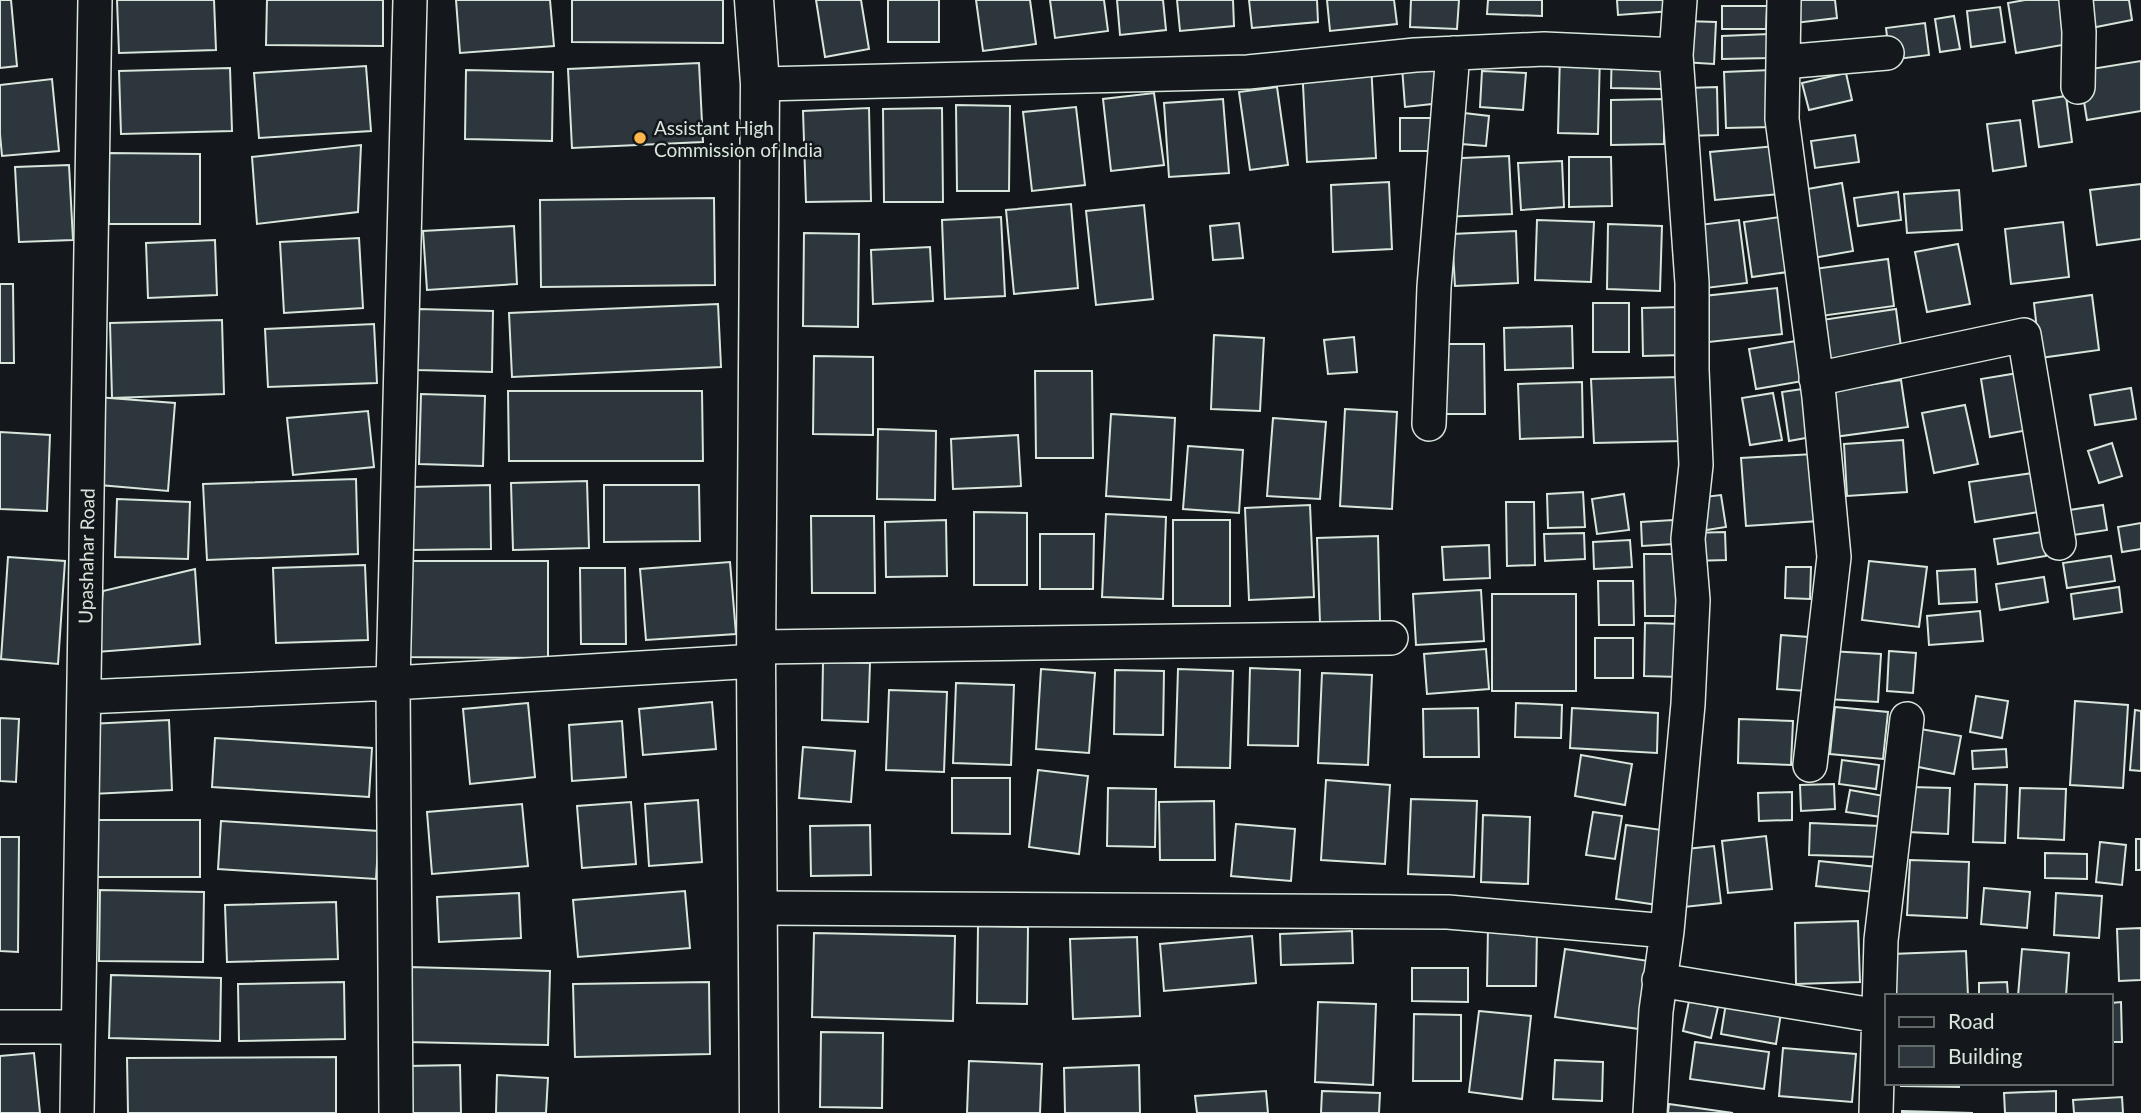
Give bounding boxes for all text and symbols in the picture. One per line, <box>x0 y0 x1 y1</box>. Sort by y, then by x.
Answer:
place label: Assistant High Commission of India <box>654 116 823 161</box>
marker: Assistant High Commission of India <box>632 130 648 146</box>
street label: Upashahar Road <box>73 488 99 624</box>
legend <box>1885 994 2113 1085</box>
text: Road <box>1948 1008 1995 1033</box>
text: Building <box>1948 1043 2023 1068</box>

